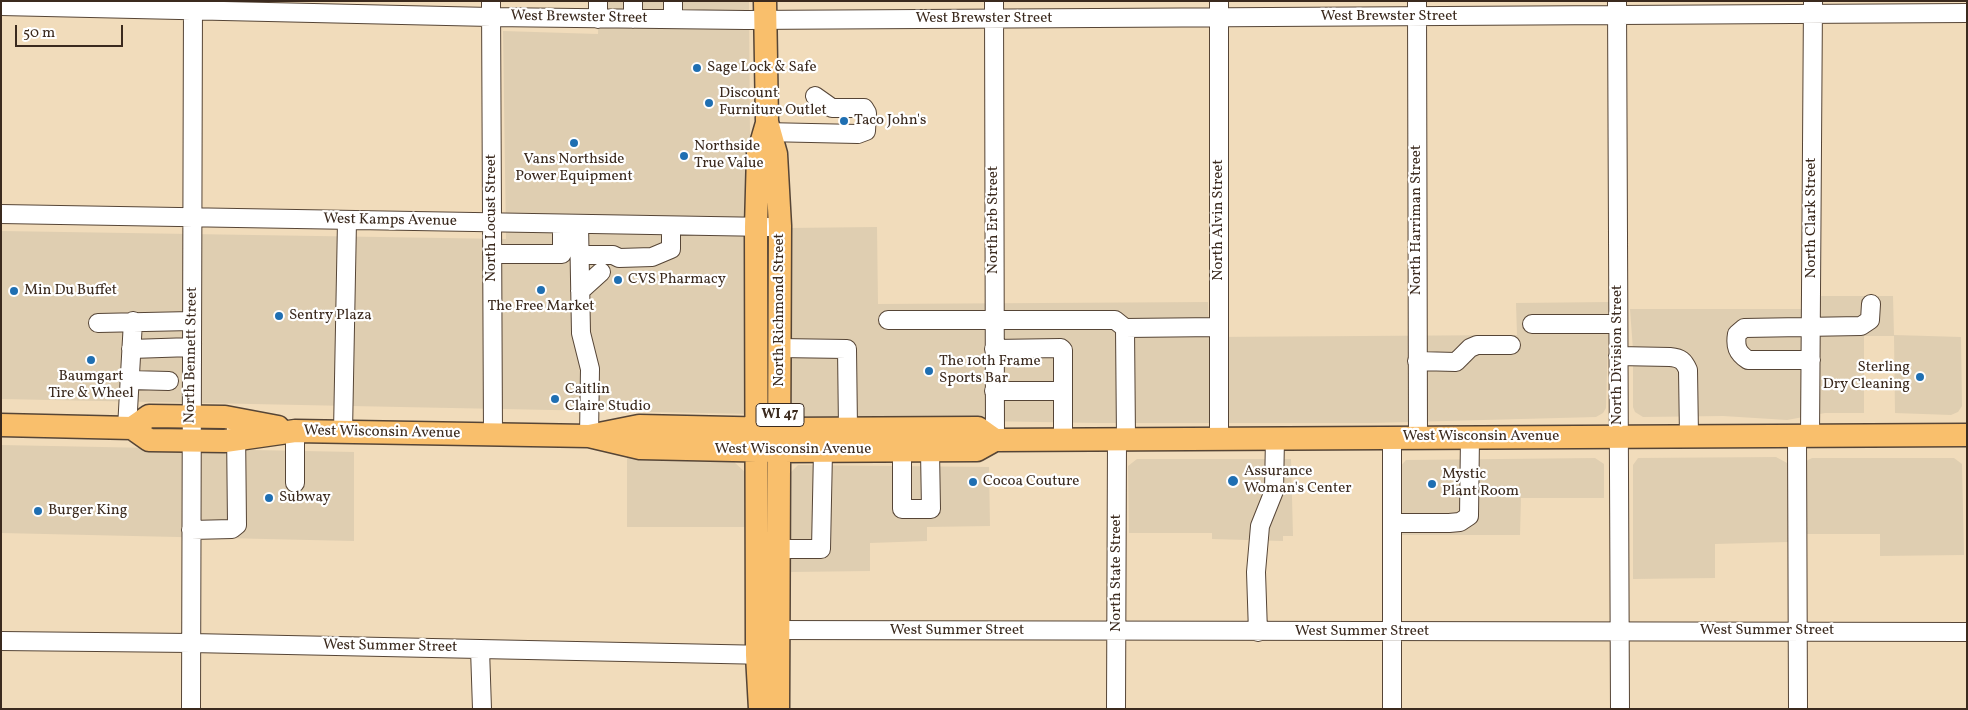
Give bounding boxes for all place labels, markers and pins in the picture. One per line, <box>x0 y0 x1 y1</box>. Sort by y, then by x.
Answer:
place label: Sage Lock & Safe <box>707 59 817 77</box>
marker: Sage Lock & Safe <box>691 62 703 74</box>
place label: Discount Furniture Outlet <box>719 85 827 120</box>
marker: Discount Furniture Outlet <box>703 97 715 109</box>
place label: Taco John's <box>854 112 926 130</box>
marker: Taco John's <box>838 115 850 127</box>
marker: Vans Northside Power Equipment <box>568 137 580 149</box>
place label: Northside True Value <box>694 138 763 173</box>
marker: Northside True Value <box>678 150 690 162</box>
place label: Vans Northside Power Equipment <box>515 151 633 186</box>
place label: CVS Pharmacy <box>628 271 726 289</box>
marker: CVS Pharmacy <box>612 274 624 286</box>
place label: Min Du Buffet <box>24 282 117 300</box>
marker: The Free Market <box>535 284 547 296</box>
marker: Min Du Buffet <box>8 285 20 297</box>
place label: The Free Market <box>487 298 595 316</box>
place label: Sentry Plaza <box>289 307 372 325</box>
marker: Sentry Plaza <box>273 310 285 322</box>
place label: The 10th Frame Sports Bar <box>939 353 1041 388</box>
marker: Baumgart Tire & Wheel <box>85 354 97 366</box>
place label: Sterling Dry Cleaning <box>1823 359 1910 394</box>
marker: The 10th Frame Sports Bar <box>923 365 935 377</box>
place label: Baumgart Tire & Wheel <box>48 368 134 403</box>
marker: Sterling Dry Cleaning <box>1914 371 1926 383</box>
place label: Caitlin Claire Studio <box>565 381 651 416</box>
marker: Caitlin Claire Studio <box>549 393 561 405</box>
place label: Assurance Woman's Center <box>1244 463 1352 498</box>
place label: Mystic Plant Room <box>1442 466 1519 501</box>
place label: Cocoa Couture <box>983 473 1079 491</box>
marker: Assurance Woman's Center <box>1226 474 1240 488</box>
marker: Cocoa Couture <box>967 476 979 488</box>
marker: Mystic Plant Room <box>1426 478 1438 490</box>
place label: Subway <box>279 489 331 507</box>
marker: Subway <box>263 492 275 504</box>
place label: Burger King <box>48 502 127 520</box>
marker: Burger King <box>32 505 44 517</box>

